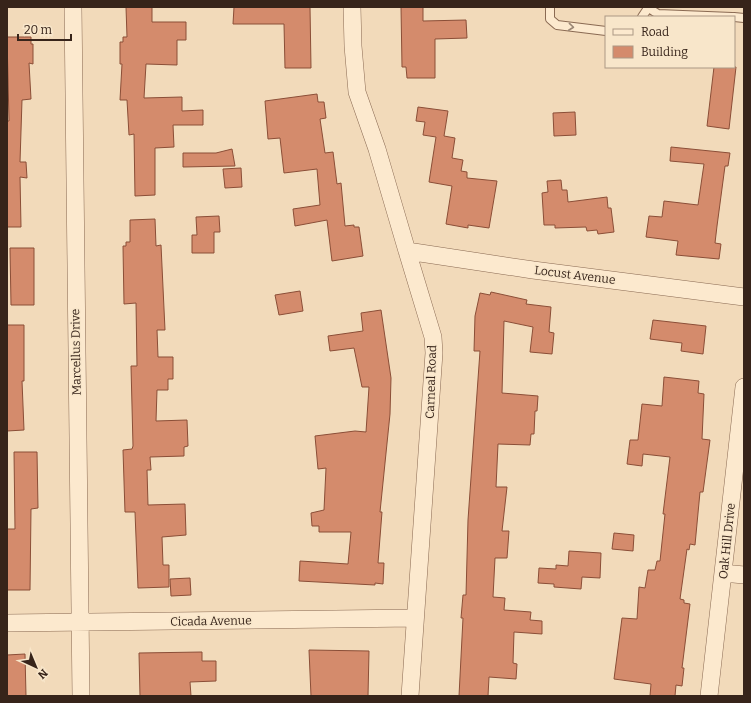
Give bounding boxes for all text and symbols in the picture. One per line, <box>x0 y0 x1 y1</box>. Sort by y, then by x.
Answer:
scale bar <box>18 16 71 42</box>
legend <box>605 16 735 68</box>
one-way arrow <box>568 22 574 31</box>
text: 20 m <box>24 23 53 37</box>
text: Road <box>641 25 669 39</box>
text: Building <box>641 45 688 59</box>
street label: Locust Avenue <box>534 263 616 287</box>
street label: Marcellus Drive <box>68 309 84 395</box>
street label: Carneal Road <box>423 345 439 419</box>
street label: Oak Hill Drive <box>716 502 738 580</box>
street label: Cicada Avenue <box>170 613 252 629</box>
north arrow <box>16 647 56 687</box>
text: N <box>35 666 50 682</box>

